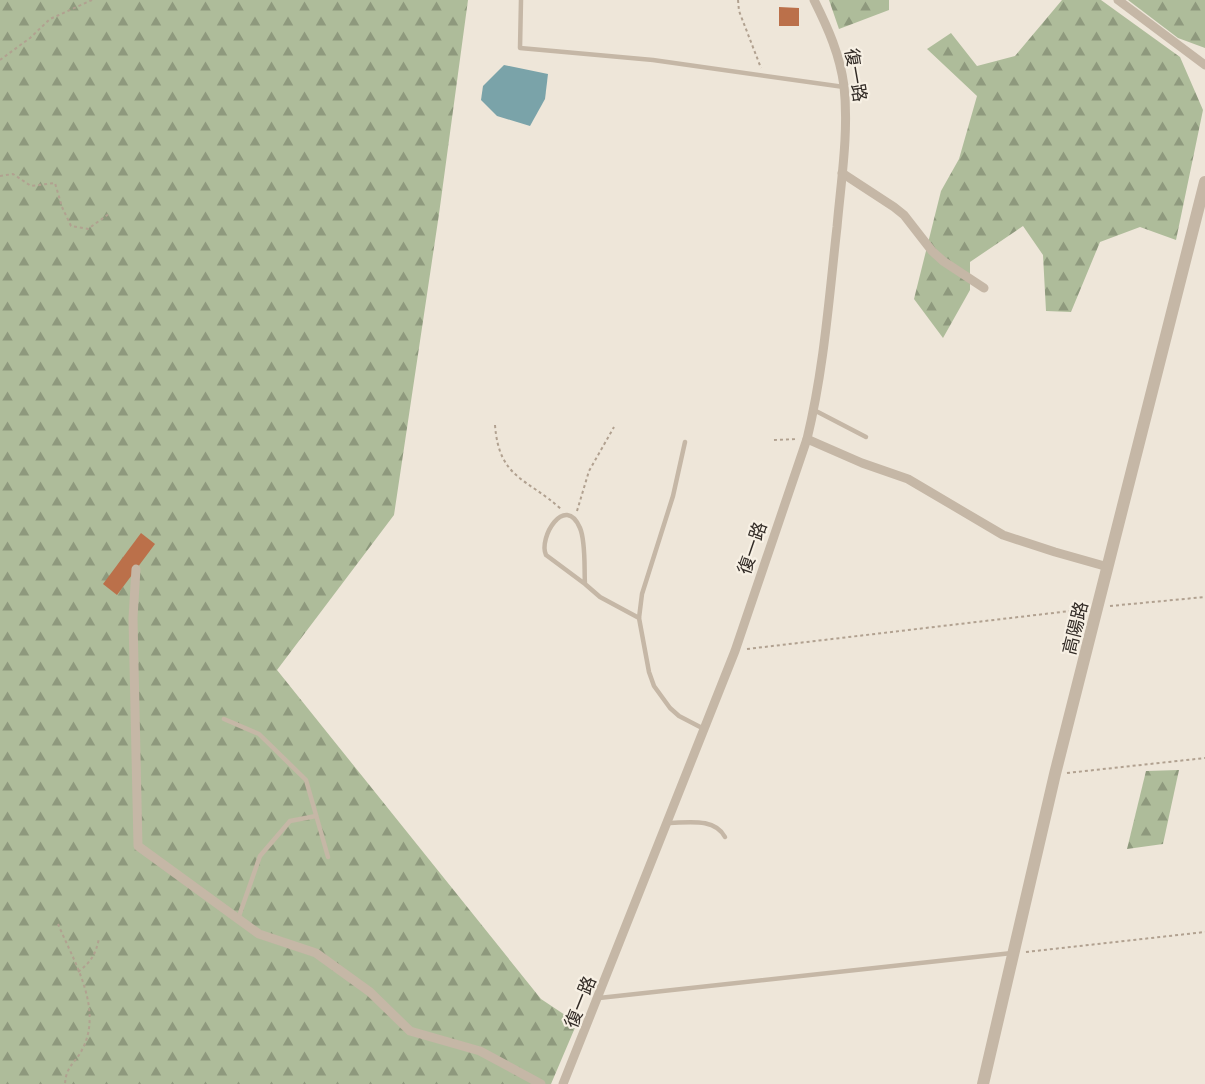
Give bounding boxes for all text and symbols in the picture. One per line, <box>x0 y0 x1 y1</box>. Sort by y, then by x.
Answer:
street label: 復一路 <box>841 47 871 103</box>
street label: 復一路 <box>733 519 771 577</box>
street label: 高陽路 <box>1058 599 1092 657</box>
street label: 復一路 <box>560 973 600 1031</box>

